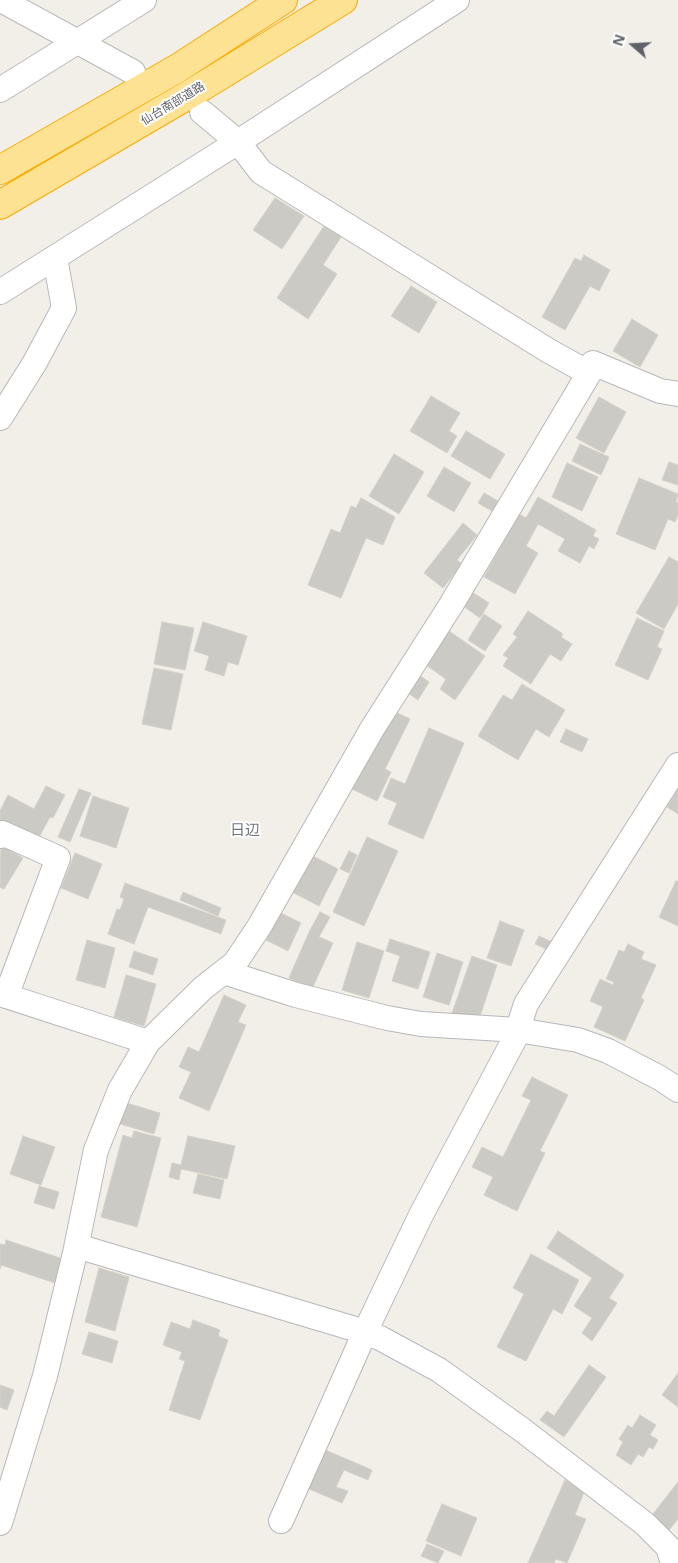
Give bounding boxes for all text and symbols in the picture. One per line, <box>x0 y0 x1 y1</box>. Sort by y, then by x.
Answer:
north arrow <box>608 20 658 70</box>
text: N <box>608 31 629 48</box>
street label: 仙台南部道路 <box>138 79 208 129</box>
district label: 日辺 <box>230 822 260 840</box>

